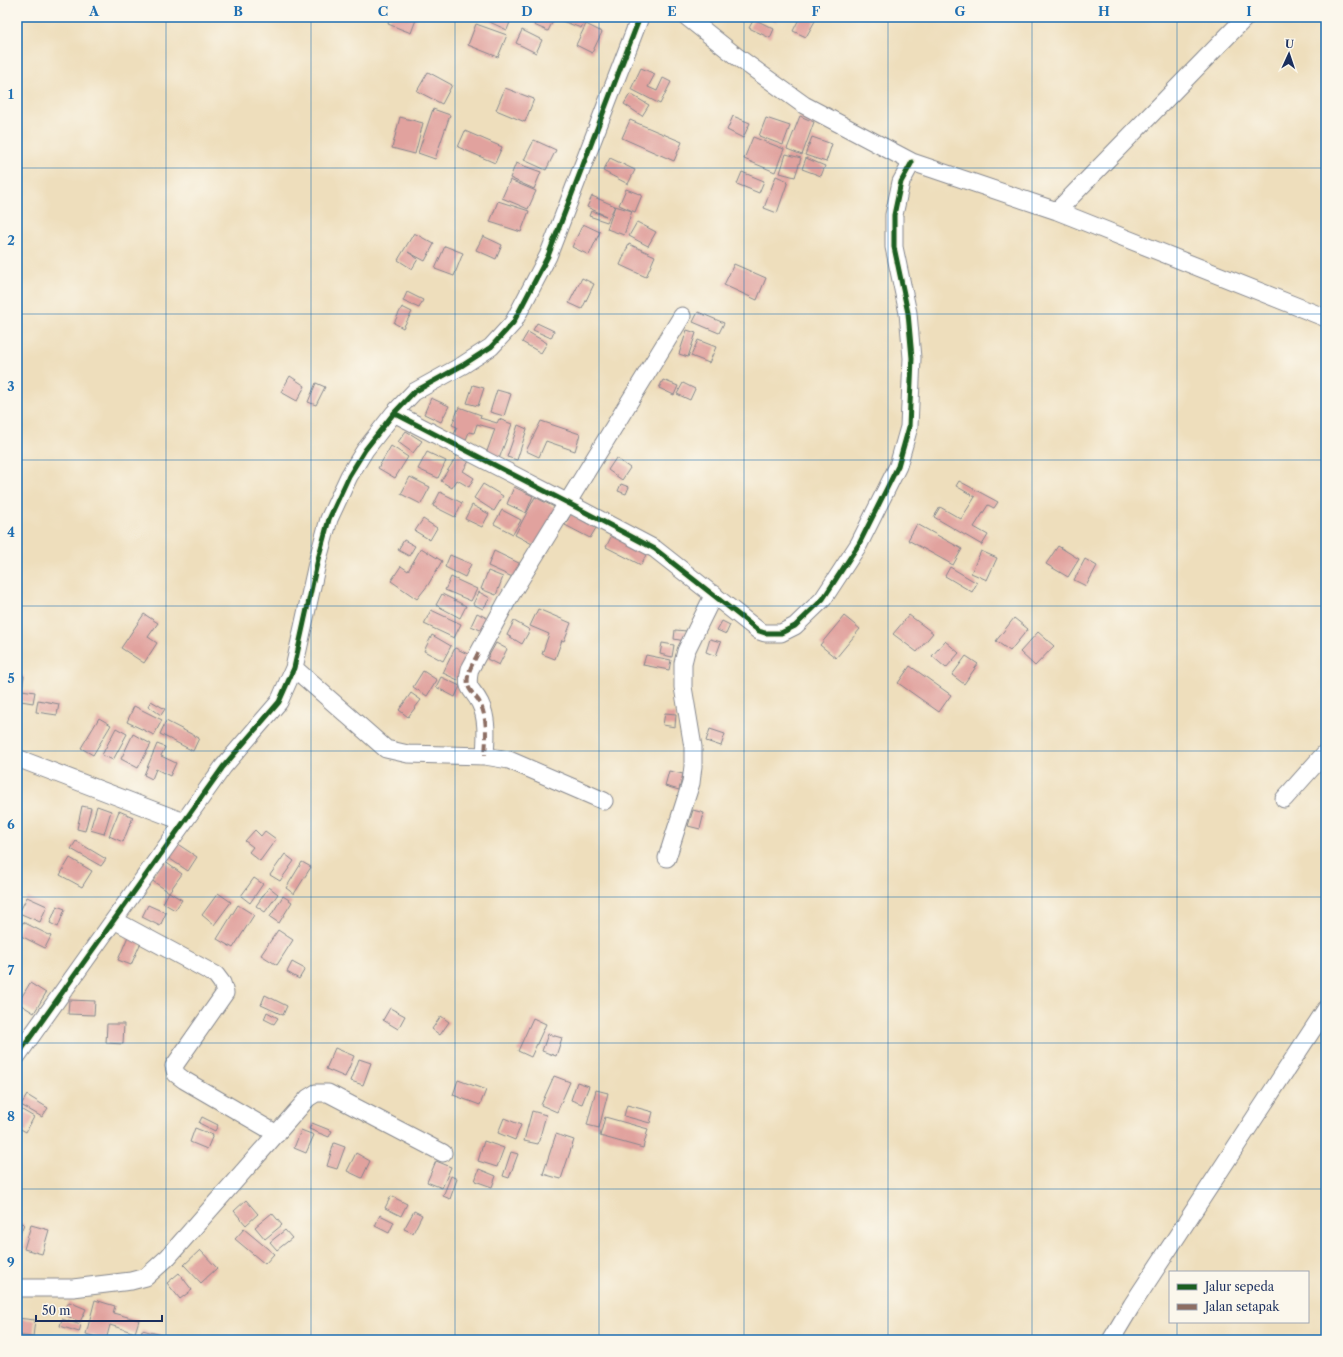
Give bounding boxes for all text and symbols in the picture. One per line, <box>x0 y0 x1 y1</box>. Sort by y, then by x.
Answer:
text: A <box>88 3 100 19</box>
text: B <box>233 3 243 19</box>
text: C <box>378 3 388 19</box>
text: D <box>521 3 533 19</box>
text: E <box>667 3 677 19</box>
text: F <box>812 3 821 19</box>
text: G <box>954 3 966 19</box>
text: H <box>1098 3 1110 19</box>
text: I <box>1246 3 1252 19</box>
north arrow <box>1269 34 1309 74</box>
text: U <box>1285 37 1294 51</box>
text: 1 <box>8 86 14 102</box>
text: 2 <box>7 232 15 248</box>
text: 3 <box>7 378 15 394</box>
text: 4 <box>7 524 15 540</box>
text: 5 <box>7 670 15 686</box>
text: 6 <box>7 816 15 832</box>
text: 7 <box>8 962 15 978</box>
text: 8 <box>7 1108 15 1124</box>
text: 9 <box>7 1254 15 1270</box>
legend <box>1169 1271 1309 1323</box>
text: Jalur sepeda <box>1203 1279 1275 1294</box>
scale bar <box>36 1297 162 1323</box>
text: Jalan setapak <box>1203 1299 1280 1314</box>
text: 50 m <box>42 1303 71 1318</box>

